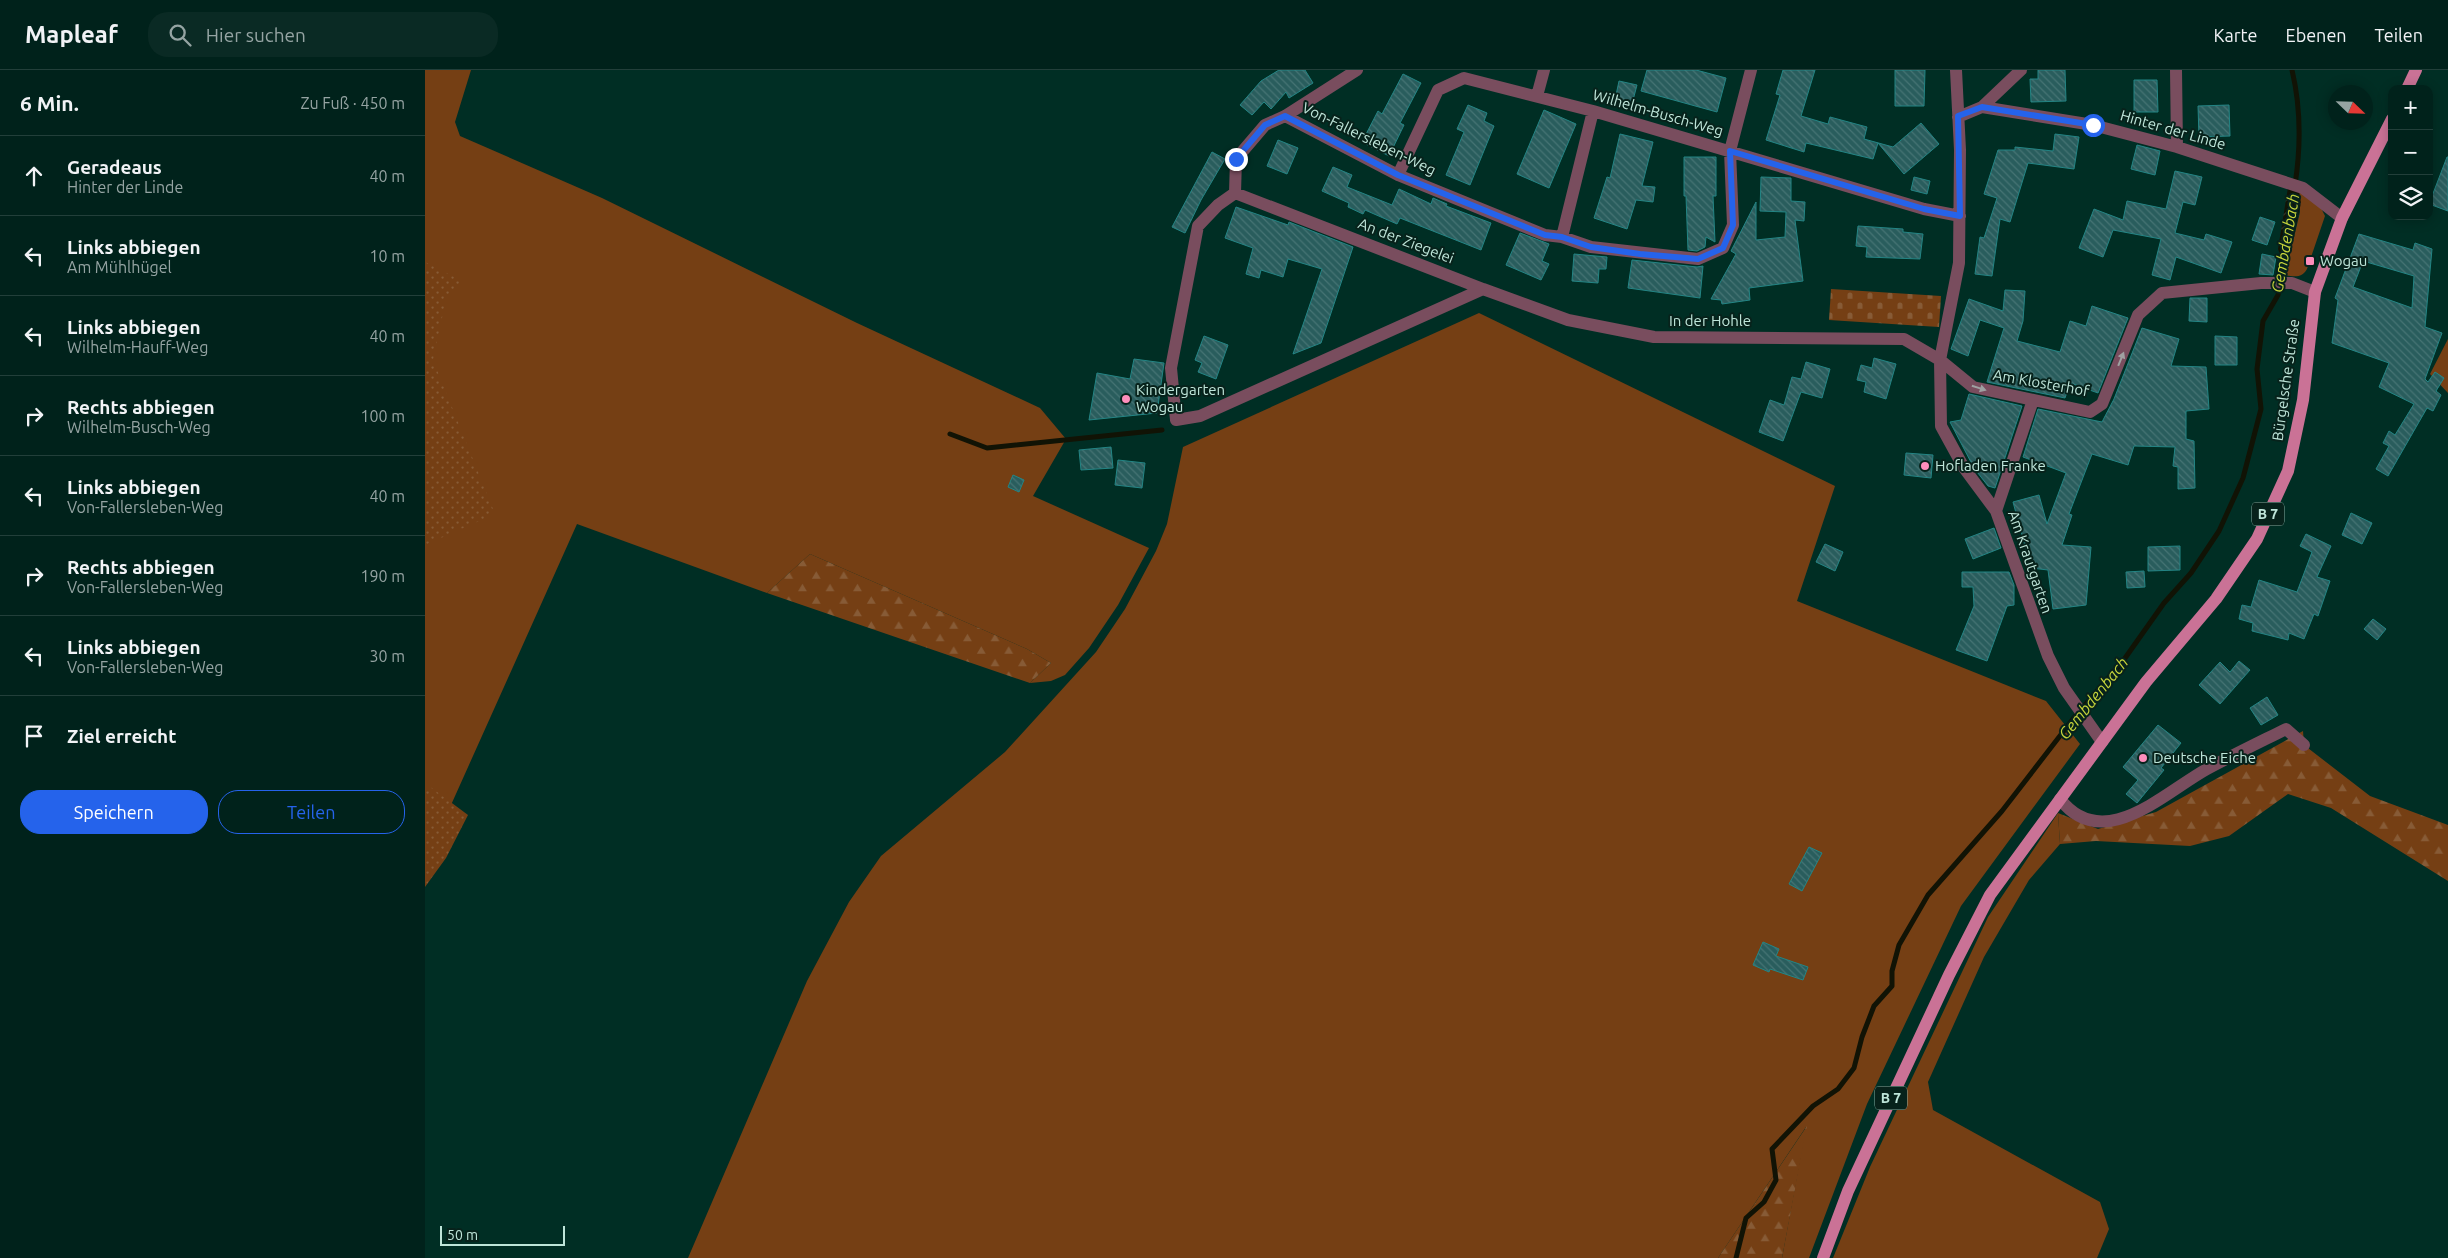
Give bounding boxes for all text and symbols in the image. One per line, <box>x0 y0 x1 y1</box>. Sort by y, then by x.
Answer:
search box <box>148 12 498 57</box>
text: Mapleaf <box>25 21 118 48</box>
icon: search <box>166 21 194 49</box>
text: Hier suchen <box>206 24 306 46</box>
text: Karte <box>2214 25 2258 45</box>
text: Ebenen <box>2286 25 2347 45</box>
text: Teilen <box>2375 25 2423 45</box>
north arrow <box>2328 85 2373 130</box>
map controls <box>2388 85 2433 220</box>
button: + <box>2388 85 2433 130</box>
street label: Wilhelm-Busch-Weg <box>1591 86 1725 139</box>
text: 6 Min. <box>20 91 79 115</box>
text: Zu Fuß · 450 m <box>300 94 405 112</box>
street label: Von-Fallersleben-Weg <box>1300 99 1439 178</box>
street label: Hinter der Linde <box>2118 106 2228 153</box>
route start <box>2082 114 2105 137</box>
button: − <box>2388 130 2433 175</box>
route end <box>1225 148 1248 171</box>
text: Geradeaus <box>67 156 162 178</box>
icon: ahead <box>20 162 48 190</box>
text: 40 m <box>369 167 405 185</box>
button: layers <box>2388 175 2433 220</box>
text: Hinter der Linde <box>67 178 183 196</box>
water label: Gembdenbach <box>2267 192 2303 294</box>
street label: An der Ziegelei <box>1356 214 1456 267</box>
text: Links abbiegen <box>67 236 201 258</box>
icon: left <box>20 242 48 270</box>
text: 10 m <box>369 247 405 265</box>
place label: Wogau <box>2320 252 2367 269</box>
marker: Wogau <box>2304 255 2316 267</box>
text: Am Mühlhügel <box>67 258 172 276</box>
street label: In der Hohle <box>1669 312 1751 329</box>
text: Links abbiegen <box>67 316 201 338</box>
street label: Bürgelsche Straße <box>2269 318 2302 442</box>
icon: left <box>20 322 48 350</box>
text: 40 m <box>369 327 405 345</box>
text: Wilhelm-Hauff-Weg <box>67 338 208 356</box>
one-way arrow <box>2117 351 2125 366</box>
street label: Am Klosterhof <box>1992 366 2091 399</box>
place label: Kindergarten Wogau <box>1136 381 1225 415</box>
one-way arrow <box>1972 384 1987 392</box>
marker: Kindergarten Wogau <box>1120 393 1132 405</box>
text: Rechts abbiegen <box>67 396 215 418</box>
icon: right <box>20 402 48 430</box>
text: 100 m <box>360 407 405 425</box>
text: Wilhelm-Busch-Weg <box>67 418 211 436</box>
place label: Hofladen Franke <box>1935 457 2046 474</box>
marker: Hofladen Franke <box>1919 460 1931 472</box>
text: Links abbiegen <box>67 476 201 498</box>
icon: left <box>20 482 48 510</box>
text: 40 m <box>369 487 405 505</box>
text: Von-Fallersleben-Weg <box>67 498 224 516</box>
road number: B 7 <box>2252 502 2284 526</box>
street label: Am Krautgarten <box>2005 508 2056 616</box>
text: Rechts abbiegen <box>67 556 215 578</box>
icon: right <box>20 562 48 590</box>
text: 190 m <box>360 567 405 585</box>
text: Von-Fallersleben-Weg <box>67 578 224 596</box>
text: Links abbiegen <box>67 636 201 658</box>
icon: left <box>20 642 48 670</box>
text: 30 m <box>369 647 405 665</box>
water label: Gembdenbach <box>2054 653 2132 743</box>
text: Von-Fallersleben-Weg <box>67 658 224 676</box>
icon: arrive <box>20 722 48 750</box>
text: Ziel erreicht <box>67 725 176 747</box>
place label: Deutsche Eiche <box>2153 749 2256 766</box>
marker: Deutsche Eiche <box>2137 752 2149 764</box>
button: Speichern <box>20 790 208 834</box>
button: Teilen <box>218 790 405 834</box>
road number: B 7 <box>1875 1086 1907 1110</box>
scale bar <box>440 1223 565 1246</box>
text: 50 m <box>447 1227 478 1243</box>

